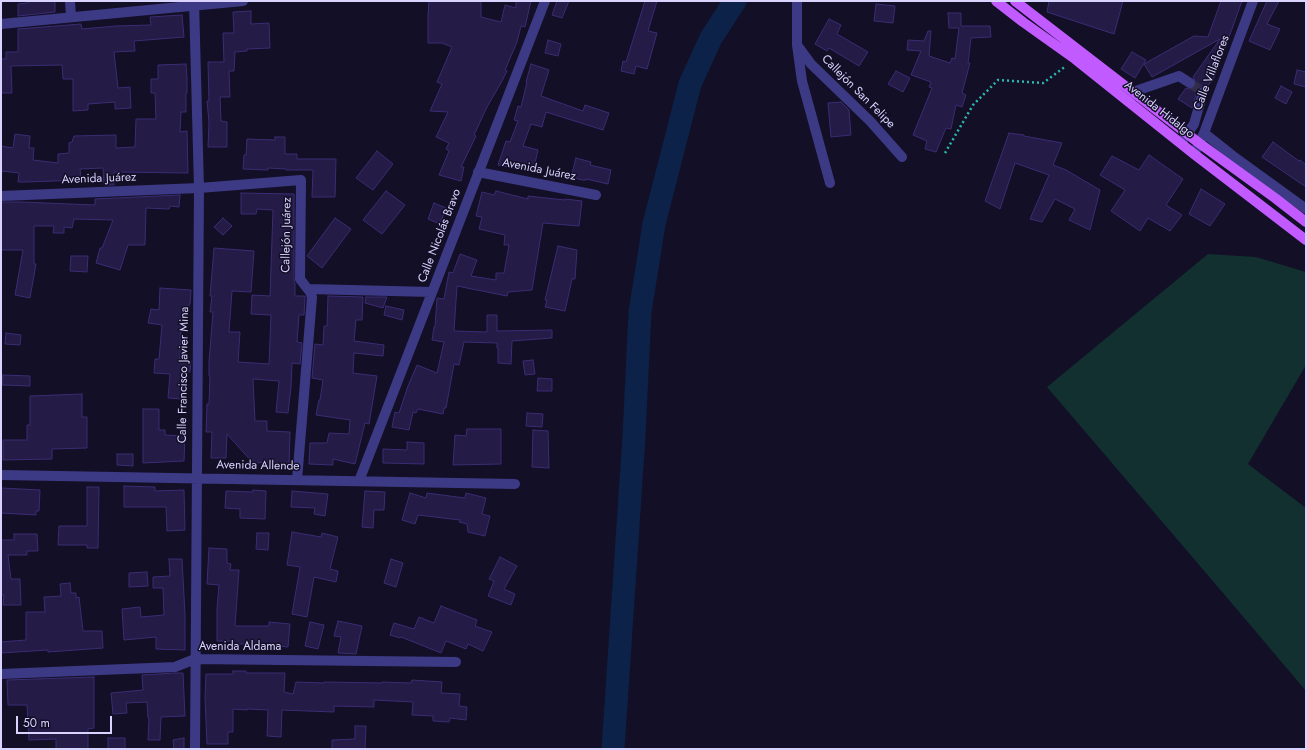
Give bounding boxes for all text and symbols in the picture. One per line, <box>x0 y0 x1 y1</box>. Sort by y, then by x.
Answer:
street label: Calle Villaflores <box>1191 33 1233 113</box>
street label: Callejón San Felipe <box>818 52 898 132</box>
street label: Avenida Hidalgo <box>1121 78 1197 142</box>
street label: Avenida Juárez <box>501 156 577 184</box>
street label: Avenida Juárez <box>61 171 137 187</box>
street label: Calle Nicolás Bravo <box>416 187 464 285</box>
street label: Callejón Juárez <box>279 197 295 273</box>
street label: Calle Francisco Javier Mina <box>176 307 192 443</box>
street label: Avenida Allende <box>216 458 300 474</box>
street label: Avenida Aldama <box>199 640 281 654</box>
scale bar <box>18 708 114 734</box>
text: 50 m <box>23 714 50 732</box>

